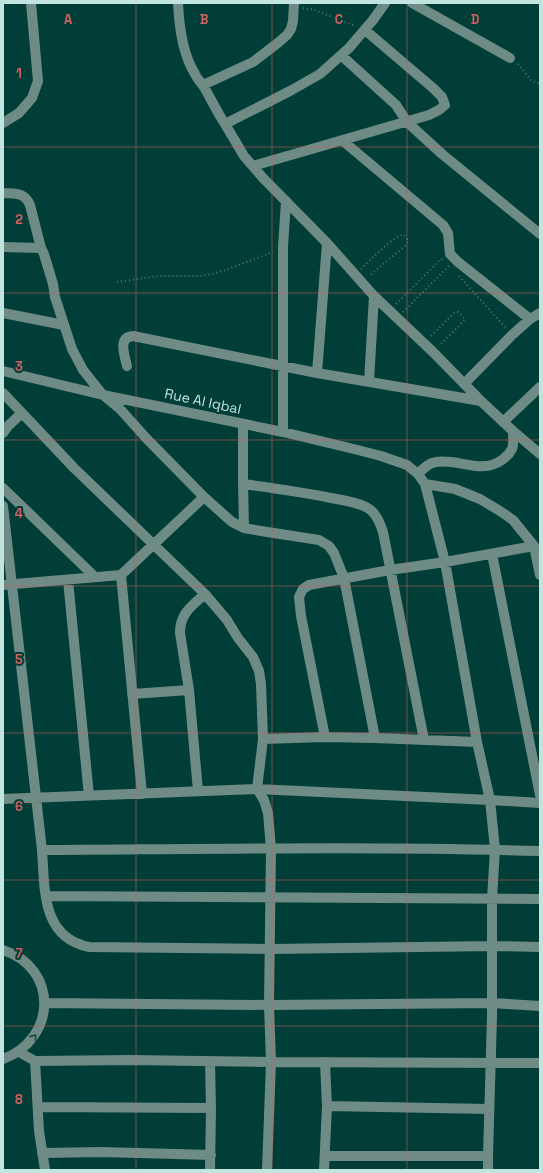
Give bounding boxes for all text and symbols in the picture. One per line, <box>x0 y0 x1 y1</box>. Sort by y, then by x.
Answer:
text: A <box>64 11 73 28</box>
text: B <box>200 11 209 28</box>
text: C <box>335 11 343 28</box>
text: D <box>471 11 480 28</box>
text: 1 <box>16 65 22 82</box>
text: 2 <box>15 211 23 228</box>
text: 3 <box>15 358 23 375</box>
street label: Rue Al Iqbal <box>163 384 243 418</box>
text: 4 <box>15 505 23 522</box>
text: 5 <box>15 651 23 668</box>
text: 6 <box>15 798 23 815</box>
text: 7 <box>15 945 23 962</box>
one-way arrow <box>29 1034 37 1041</box>
text: 8 <box>15 1091 23 1108</box>

